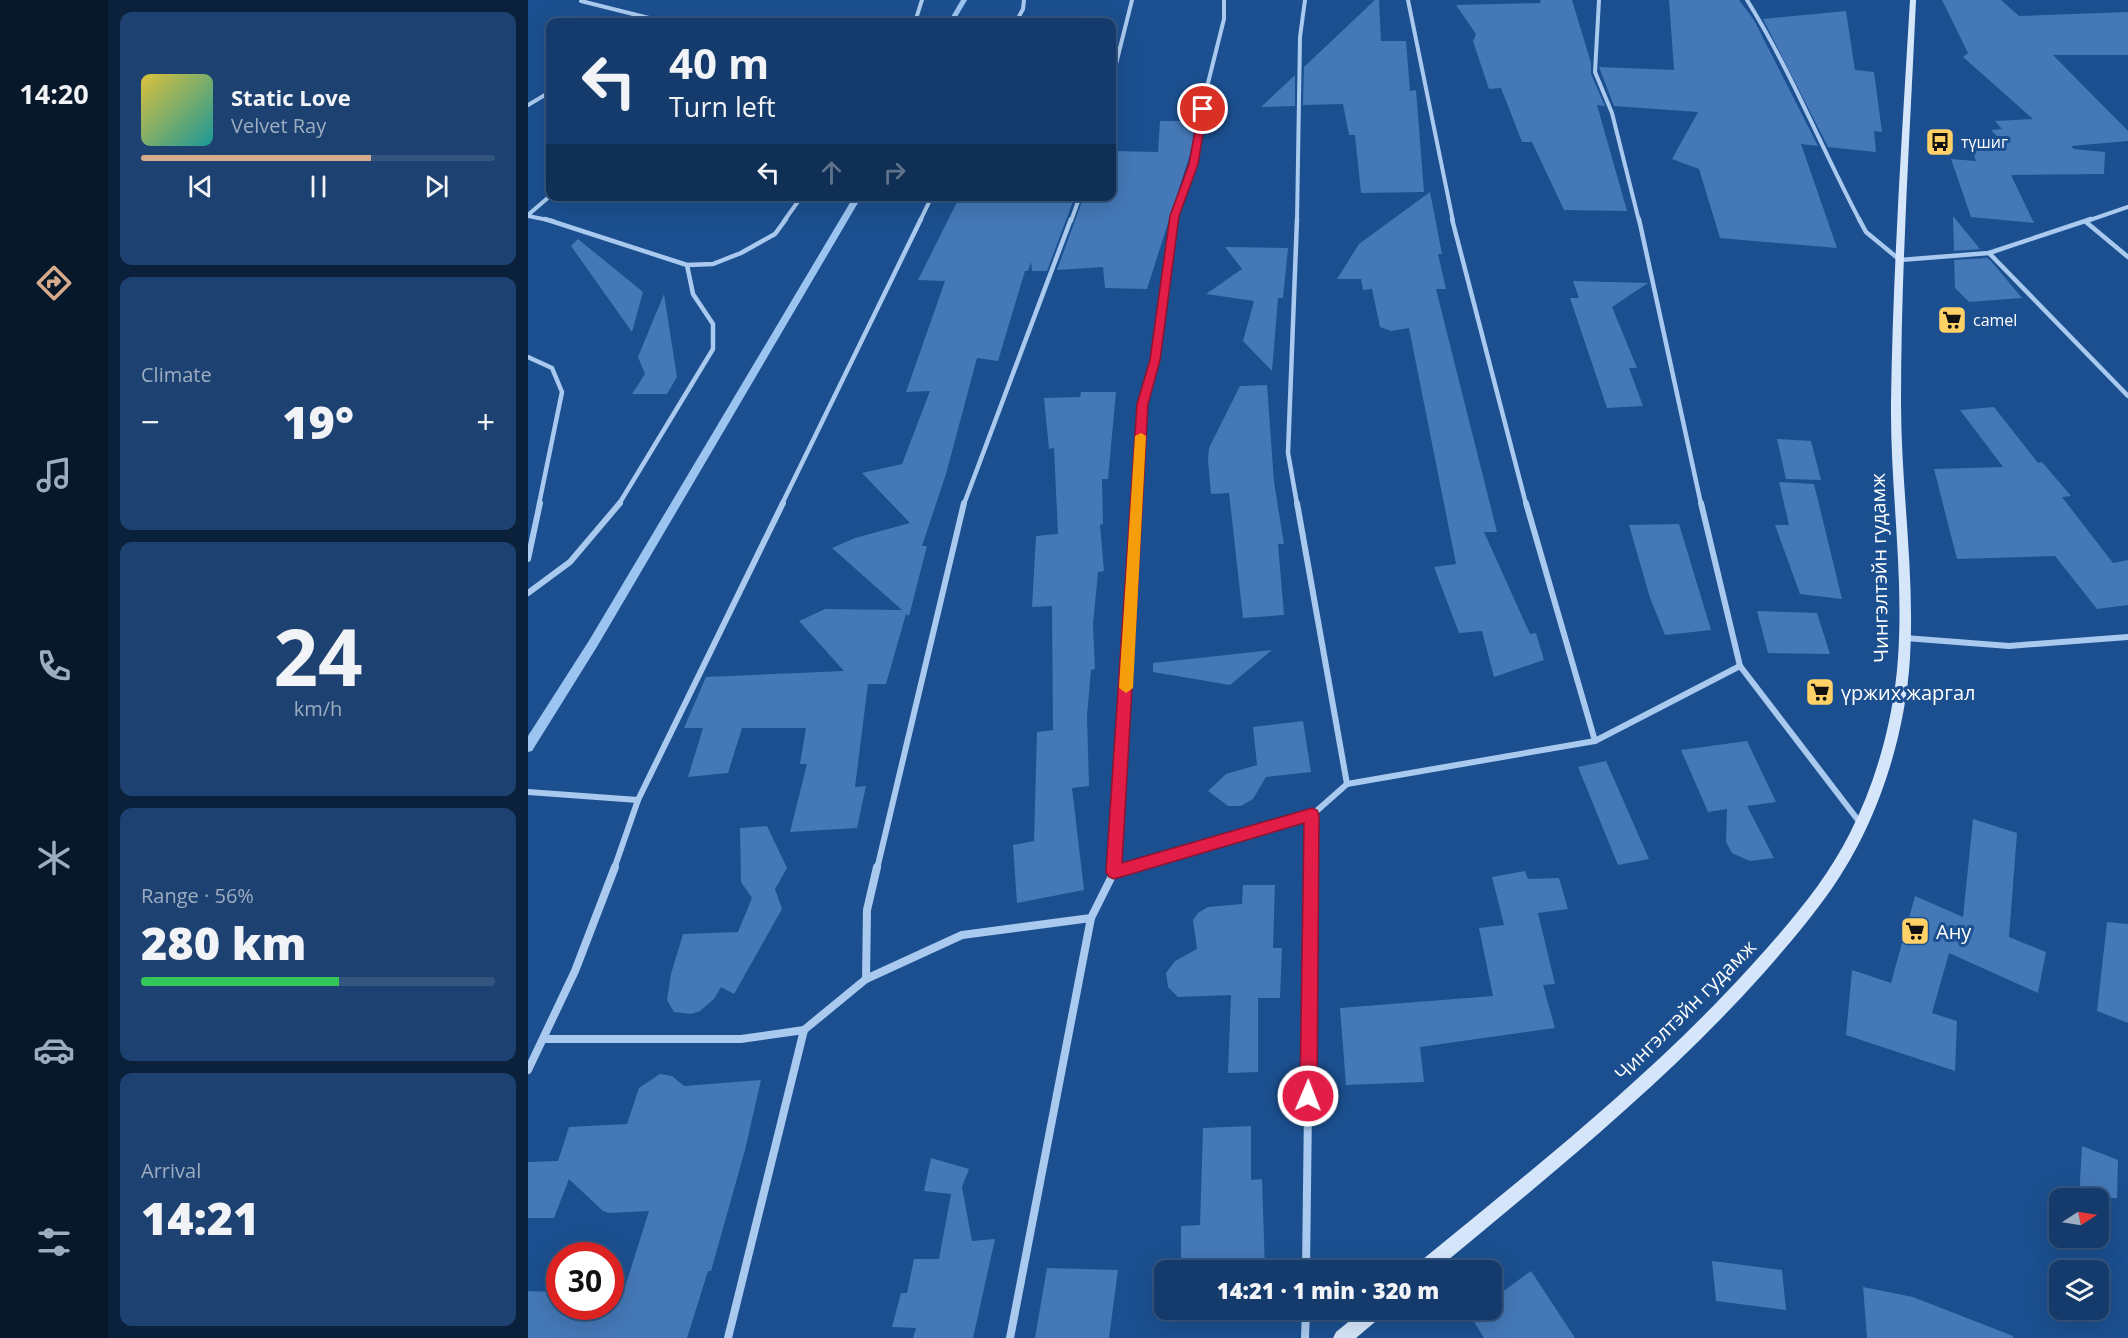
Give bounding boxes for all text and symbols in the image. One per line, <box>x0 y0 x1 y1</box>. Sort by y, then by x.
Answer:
text: 40 m <box>669 34 769 91</box>
icon: left <box>570 42 648 120</box>
text: 14:20 <box>19 75 89 112</box>
text: Static Love <box>231 82 351 112</box>
pin <box>1177 83 1228 134</box>
text: Turn left <box>669 88 776 125</box>
icon: arrive <box>1186 92 1219 125</box>
text: Velvet Ray <box>231 112 326 139</box>
bus stop icon: түшиг <box>1924 126 1956 158</box>
place label: түшиг <box>1961 131 2008 153</box>
icon: left <box>752 156 785 189</box>
icon: ahead <box>815 156 848 189</box>
icon: right <box>878 156 911 189</box>
icon: previous <box>184 170 217 203</box>
icon: pause <box>302 170 335 203</box>
icon: next <box>420 170 453 203</box>
icon: directions <box>33 262 75 304</box>
supermarket icon: camel <box>1936 304 1968 336</box>
place label: camel <box>1973 309 2017 331</box>
text: Climate <box>141 361 212 388</box>
text: 19° <box>282 391 354 452</box>
text: − <box>141 399 160 444</box>
text: + <box>476 399 495 444</box>
icon: music <box>33 454 75 496</box>
street label: Чингэлтэйн гудамж <box>1864 473 1894 663</box>
text: 24 <box>273 603 363 709</box>
icon: phone <box>33 645 75 687</box>
supermarket icon: үржих жаргал <box>1804 676 1836 708</box>
place label: үржих жаргал <box>1841 679 1976 706</box>
text: km/h <box>294 695 342 722</box>
icon: climate <box>33 837 75 879</box>
text: Range · 56% <box>141 882 254 909</box>
text: 280 km <box>141 912 306 973</box>
supermarket icon: Ану <box>1899 915 1931 947</box>
place label: Ану <box>1936 918 1972 945</box>
street label: Чингэлтэйн гудамж <box>1608 933 1762 1087</box>
icon: car <box>33 1029 75 1071</box>
position arrow <box>1276 1064 1340 1128</box>
text: Arrival <box>141 1157 201 1184</box>
text: 14:21 <box>141 1187 259 1248</box>
north arrow <box>2049 1188 2109 1248</box>
map controls <box>2049 1188 2109 1320</box>
icon: filters <box>33 1221 75 1263</box>
speed limit sign: 30 <box>546 1242 624 1320</box>
button: layers <box>2049 1260 2109 1320</box>
text: 14:21 · 1 min · 320 m <box>1217 1275 1439 1305</box>

